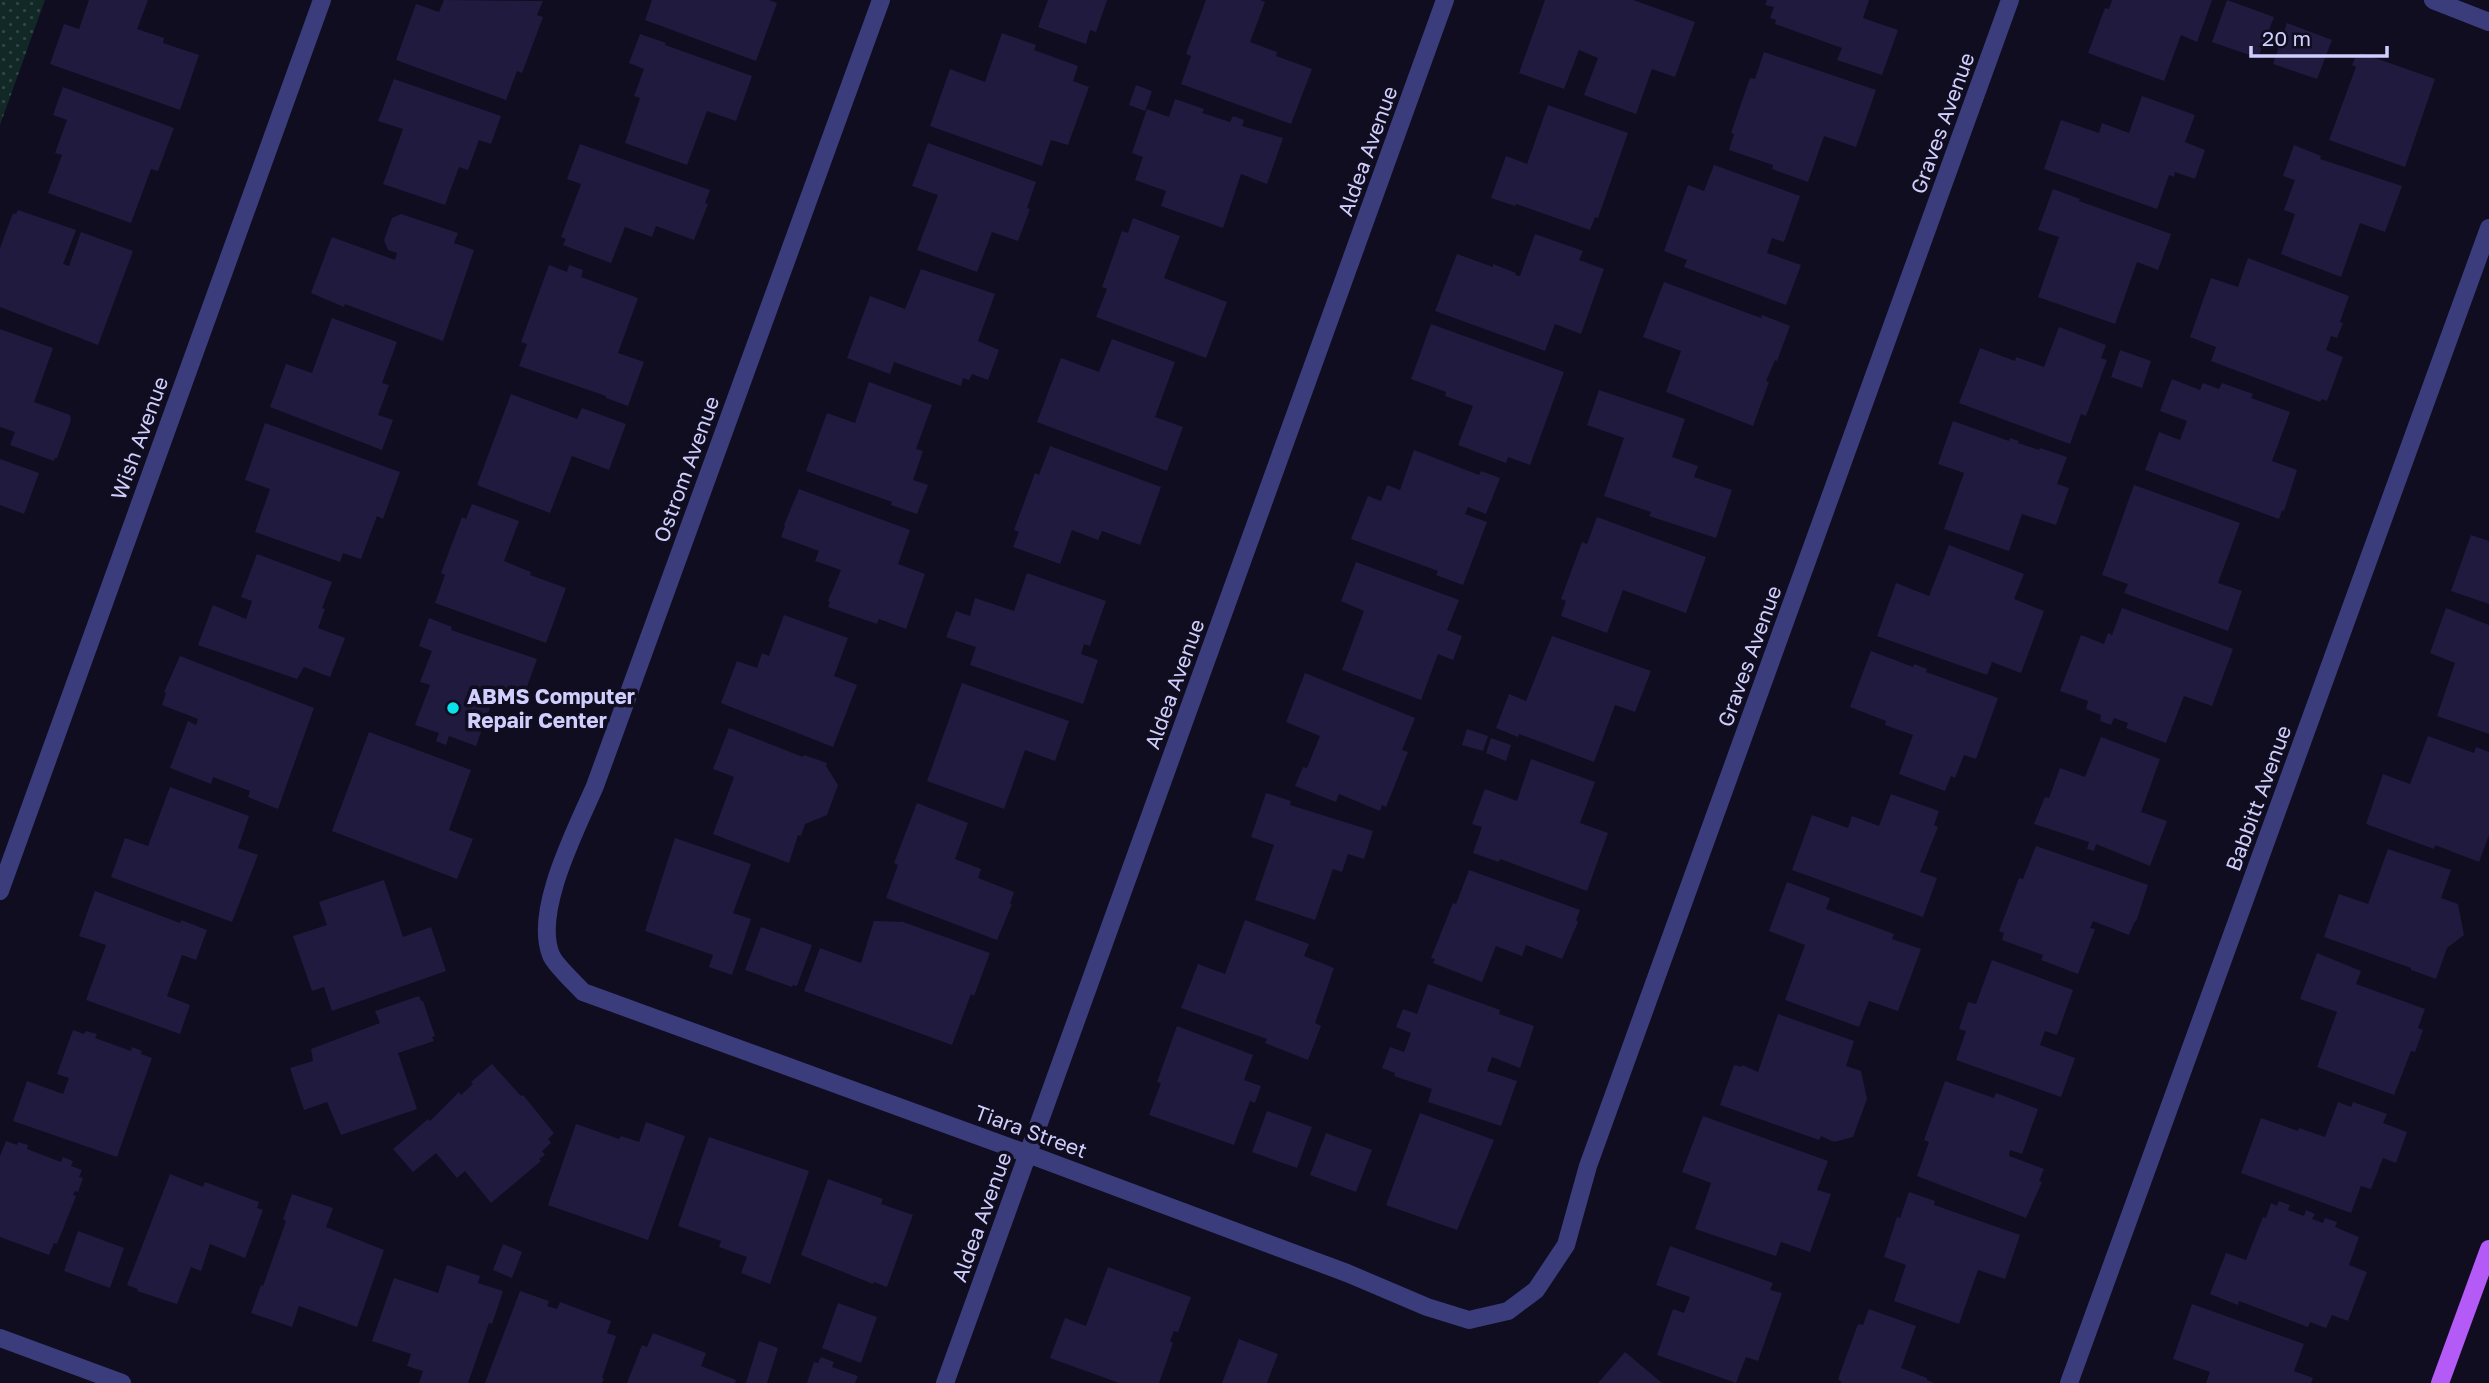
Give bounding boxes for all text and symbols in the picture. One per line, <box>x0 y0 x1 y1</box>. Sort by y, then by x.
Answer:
scale bar <box>2251 14 2388 58</box>
text: 20 m <box>2262 25 2311 51</box>
street label: Graves Avenue <box>1904 49 1980 197</box>
street label: Aldea Avenue <box>1331 82 1403 220</box>
street label: Wish Avenue <box>105 373 173 503</box>
street label: Ostrom Avenue <box>648 392 724 546</box>
street label: Graves Avenue <box>1711 582 1787 730</box>
street label: Aldea Avenue <box>1138 615 1210 753</box>
place label: ABMS Computer Repair Center <box>467 683 635 733</box>
marker: ABMS Computer Repair Center <box>445 700 461 716</box>
street label: Babbitt Avenue <box>2220 721 2296 875</box>
street label: Tiara Street <box>971 1099 1091 1163</box>
street label: Aldea Avenue <box>945 1148 1017 1286</box>

